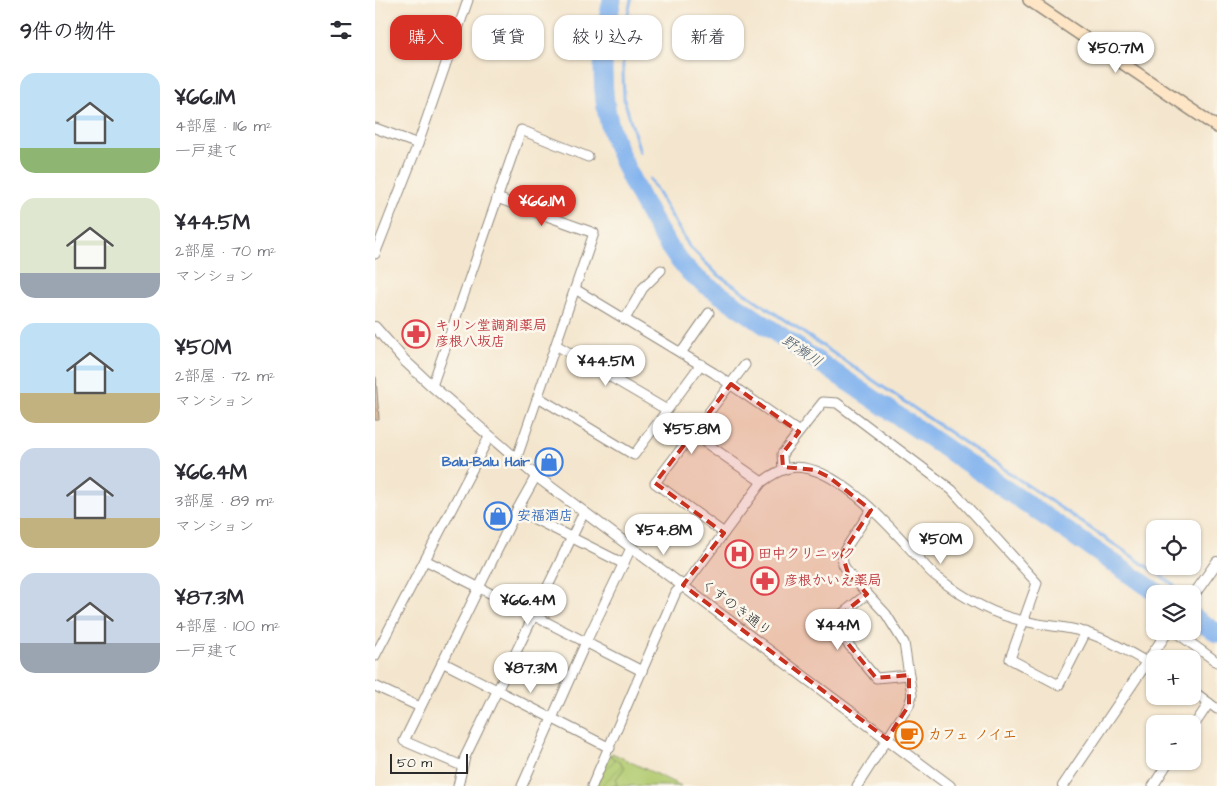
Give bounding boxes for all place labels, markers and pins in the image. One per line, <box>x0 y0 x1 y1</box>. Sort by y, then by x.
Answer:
pin: ¥50.7M <box>1075 32 1157 74</box>
pin: ¥66.1M <box>501 184 583 227</box>
place label: キリン堂調剤薬局 彦根八坂店 <box>435 316 547 352</box>
pharmacy icon: キリン堂調剤薬局 彦根八坂店 <box>401 319 431 349</box>
pin: ¥44.5M <box>565 344 647 387</box>
pin: ¥55.8M <box>651 412 733 455</box>
shop icon: Balu-Balu Hair <box>534 447 564 477</box>
place label: Balu-Balu Hair <box>442 452 530 472</box>
shop icon: 安福酒店 <box>483 501 513 531</box>
place label: 安福酒店 <box>517 506 573 526</box>
pin: ¥54.8M <box>623 514 705 556</box>
pin: ¥50M <box>911 522 971 565</box>
hospital icon: 田中クリニック <box>724 539 754 569</box>
place label: 田中クリニック <box>758 544 856 564</box>
pharmacy icon: 彦根かいえ薬局 <box>750 566 780 596</box>
place label: 彦根かいえ薬局 <box>784 571 882 591</box>
pin: ¥66.4M <box>487 584 569 626</box>
pin: ¥44M <box>808 608 868 651</box>
pin: ¥87.3M <box>490 652 572 694</box>
cafe icon: カフェ ノイエ <box>894 720 924 750</box>
place label: カフェ ノイエ <box>928 725 1017 745</box>

